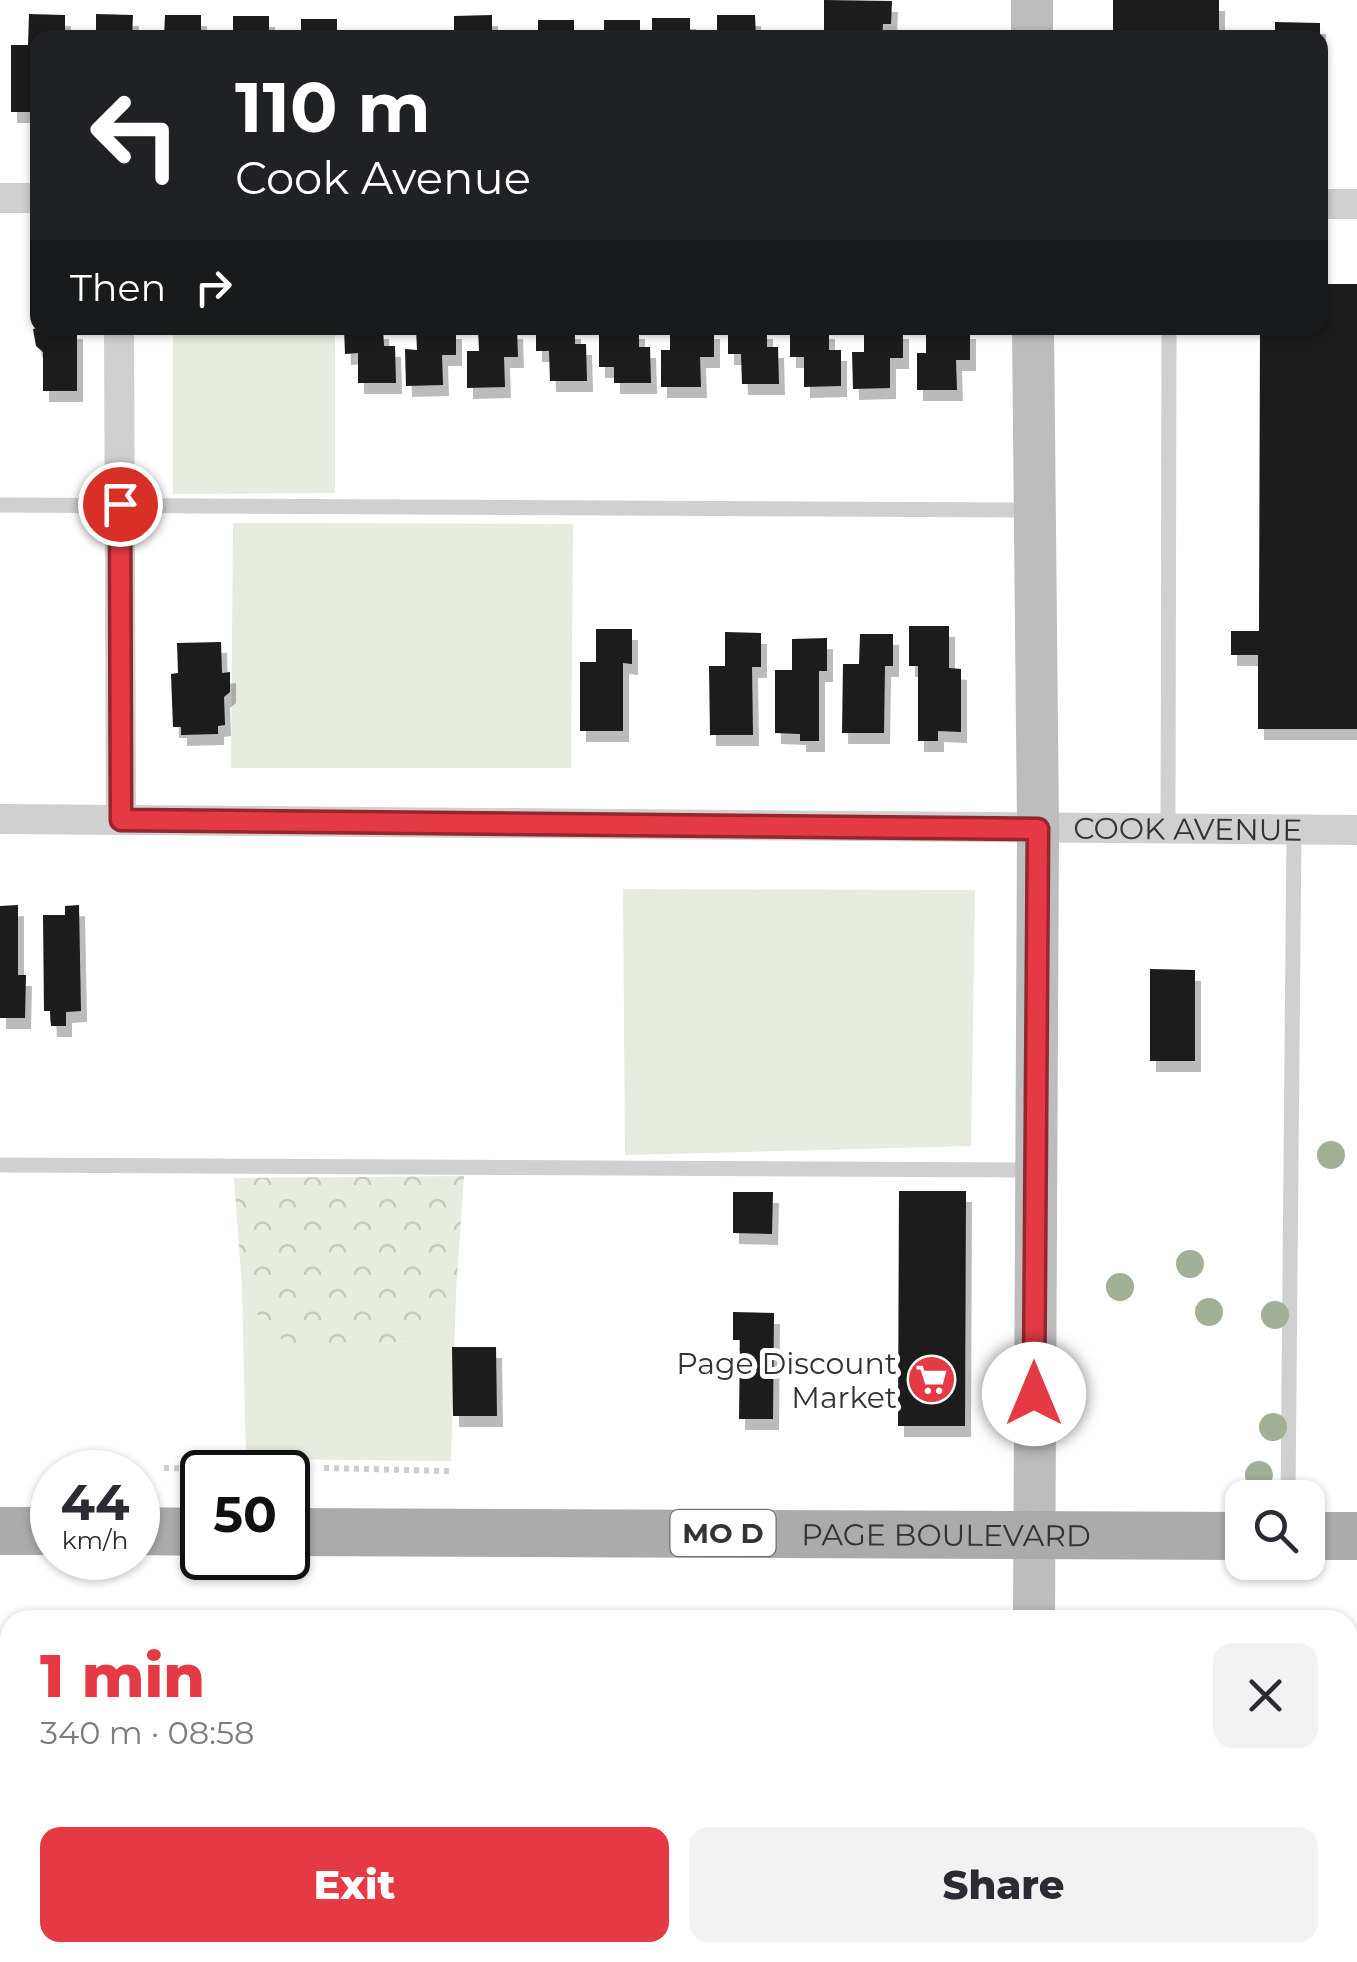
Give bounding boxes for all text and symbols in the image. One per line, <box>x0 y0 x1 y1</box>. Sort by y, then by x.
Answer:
text: 110 m <box>235 64 431 150</box>
icon: left <box>70 70 200 200</box>
text: Cook Avenue <box>235 150 531 205</box>
icon: right <box>186 260 241 315</box>
text: Then <box>70 264 166 311</box>
pin <box>78 462 163 547</box>
icon: arrive <box>93 477 148 532</box>
street label: COOK AVENUE <box>1073 809 1303 848</box>
position arrow <box>982 1342 1086 1446</box>
place label: Page Discount Market <box>676 1345 897 1416</box>
supermarket icon: Page Discount Market <box>906 1354 958 1406</box>
speed limit sign: 50 <box>180 1450 310 1580</box>
text: 44 <box>61 1472 129 1533</box>
map controls <box>1225 1480 1325 1580</box>
button: search <box>1225 1480 1325 1580</box>
road number: MO D <box>670 1510 776 1556</box>
street label: PAGE BOULEVARD <box>801 1516 1091 1554</box>
text: km/h <box>62 1525 128 1555</box>
text: 1 min <box>40 1639 205 1712</box>
button: close <box>1213 1643 1318 1748</box>
text: 340 m · 08:58 <box>40 1713 254 1752</box>
button: Exit <box>40 1827 669 1942</box>
button: Share <box>689 1827 1318 1942</box>

